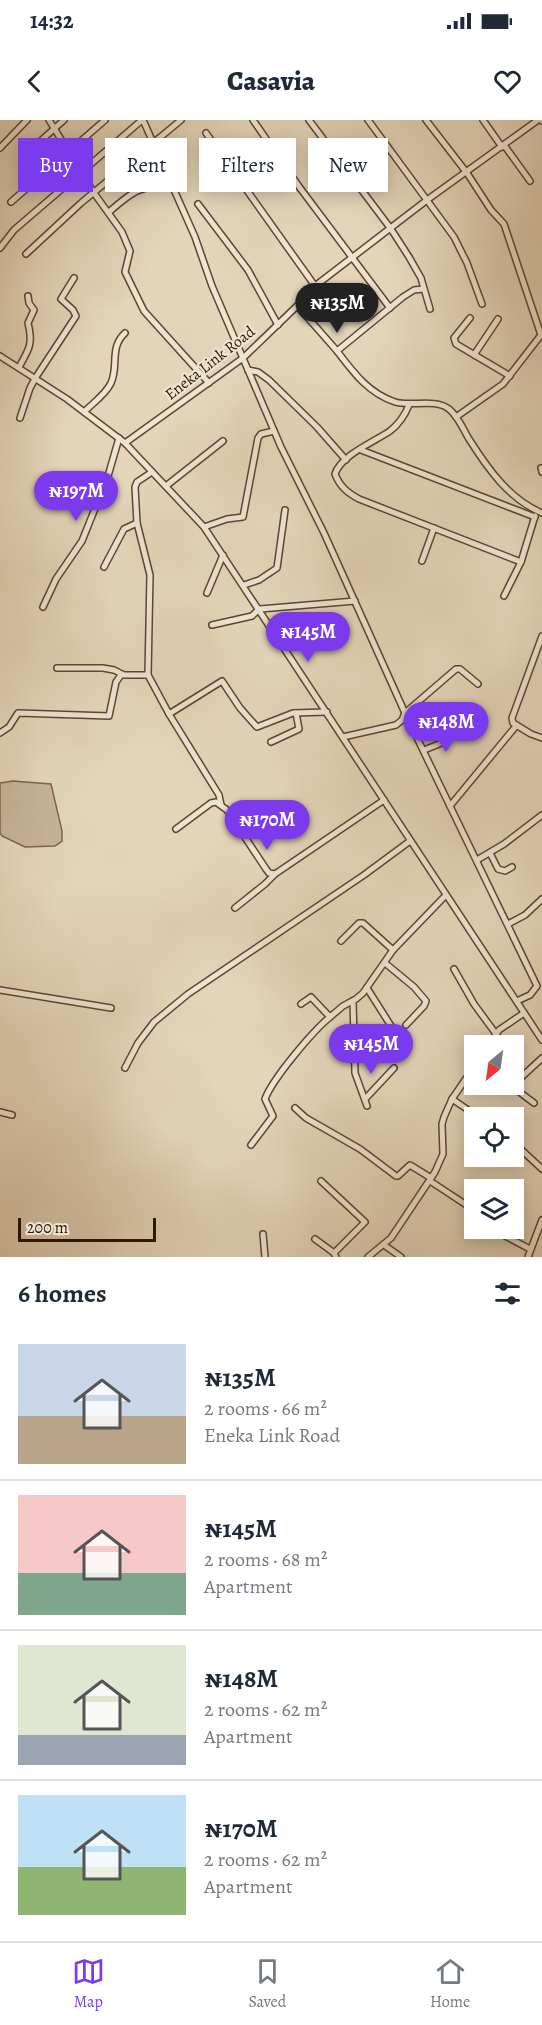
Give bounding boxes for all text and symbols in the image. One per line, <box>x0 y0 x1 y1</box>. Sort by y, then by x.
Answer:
text: 14:32 <box>30 6 74 36</box>
text: Casavia <box>227 63 315 99</box>
icon: back <box>18 65 51 98</box>
icon: heart <box>491 65 524 98</box>
chip: Buy <box>18 138 93 192</box>
chip: Rent <box>105 138 187 192</box>
chip: Filters <box>199 138 296 192</box>
chip: New <box>308 138 388 192</box>
pin: ₦135M <box>295 283 379 334</box>
text: ₦135M <box>309 289 365 316</box>
street label: Eneka Link Road <box>160 321 260 405</box>
pin: ₦197M <box>34 471 118 522</box>
text: ₦197M <box>48 477 104 504</box>
pin: ₦145M <box>266 612 350 663</box>
text: ₦145M <box>280 618 336 645</box>
pin: ₦148M <box>404 702 488 753</box>
text: ₦148M <box>417 708 475 735</box>
pin: ₦170M <box>225 800 309 851</box>
text: ₦170M <box>239 806 295 833</box>
pin: ₦145M <box>329 1024 413 1075</box>
text: ₦145M <box>343 1030 399 1057</box>
north arrow <box>464 1035 524 1095</box>
map controls <box>464 1035 524 1239</box>
button: locate <box>464 1107 524 1167</box>
button: layers <box>464 1179 524 1239</box>
scale bar <box>18 1215 156 1242</box>
text: 200 m <box>27 1217 68 1239</box>
text: 6 homes <box>18 1276 107 1311</box>
icon: filters <box>491 1277 524 1310</box>
text: ₦135M <box>204 1360 276 1395</box>
icon: home <box>66 1368 138 1440</box>
text: 2 rooms · 66 m² <box>204 1395 327 1422</box>
text: Eneka Link Road <box>204 1422 340 1449</box>
text: ₦145M <box>204 1511 277 1546</box>
icon: home <box>66 1519 138 1591</box>
text: 2 rooms · 68 m² <box>204 1546 328 1573</box>
text: Apartment <box>204 1573 293 1600</box>
text: ₦148M <box>204 1661 278 1696</box>
icon: home <box>66 1669 138 1741</box>
text: 2 rooms · 62 m² <box>204 1696 327 1723</box>
text: Apartment <box>204 1723 293 1750</box>
text: ₦170M <box>204 1811 278 1846</box>
icon: home <box>66 1819 138 1891</box>
text: 2 rooms · 62 m² <box>204 1846 327 1873</box>
text: Apartment <box>204 1873 293 1900</box>
tab: Map <box>72 1955 105 2013</box>
tab: Saved <box>248 1955 286 2013</box>
tab: Home <box>430 1955 470 2013</box>

